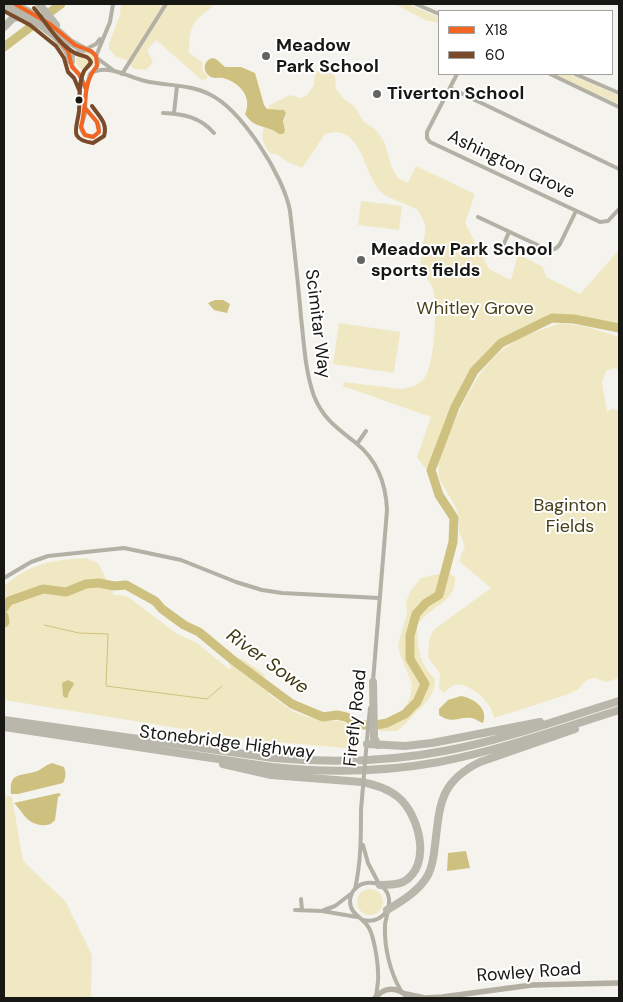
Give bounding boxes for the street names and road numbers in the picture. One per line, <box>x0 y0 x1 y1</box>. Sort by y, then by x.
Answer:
street label: Ashington Grove <box>444 126 578 204</box>
street label: Scimitar Way <box>300 268 334 380</box>
street label: Firefly Road <box>340 668 372 768</box>
street label: Stonebridge Highway <box>138 722 316 764</box>
street label: Rowley Road <box>476 959 582 987</box>

